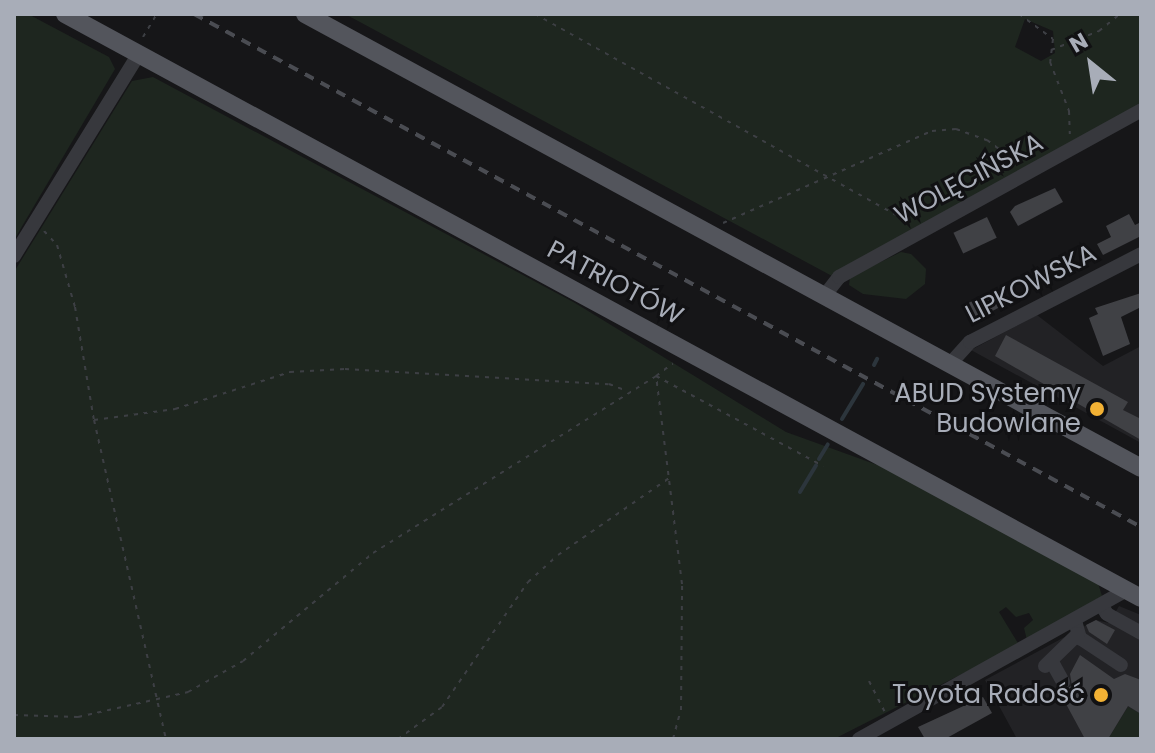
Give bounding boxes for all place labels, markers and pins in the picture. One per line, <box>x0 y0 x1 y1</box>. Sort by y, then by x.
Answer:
place label: ABUD Systemy Budowlane <box>894 378 1081 440</box>
marker: ABUD Systemy Budowlane <box>1088 400 1106 418</box>
place label: Toyota Radość <box>892 679 1085 711</box>
marker: Toyota Radość <box>1092 686 1110 704</box>

